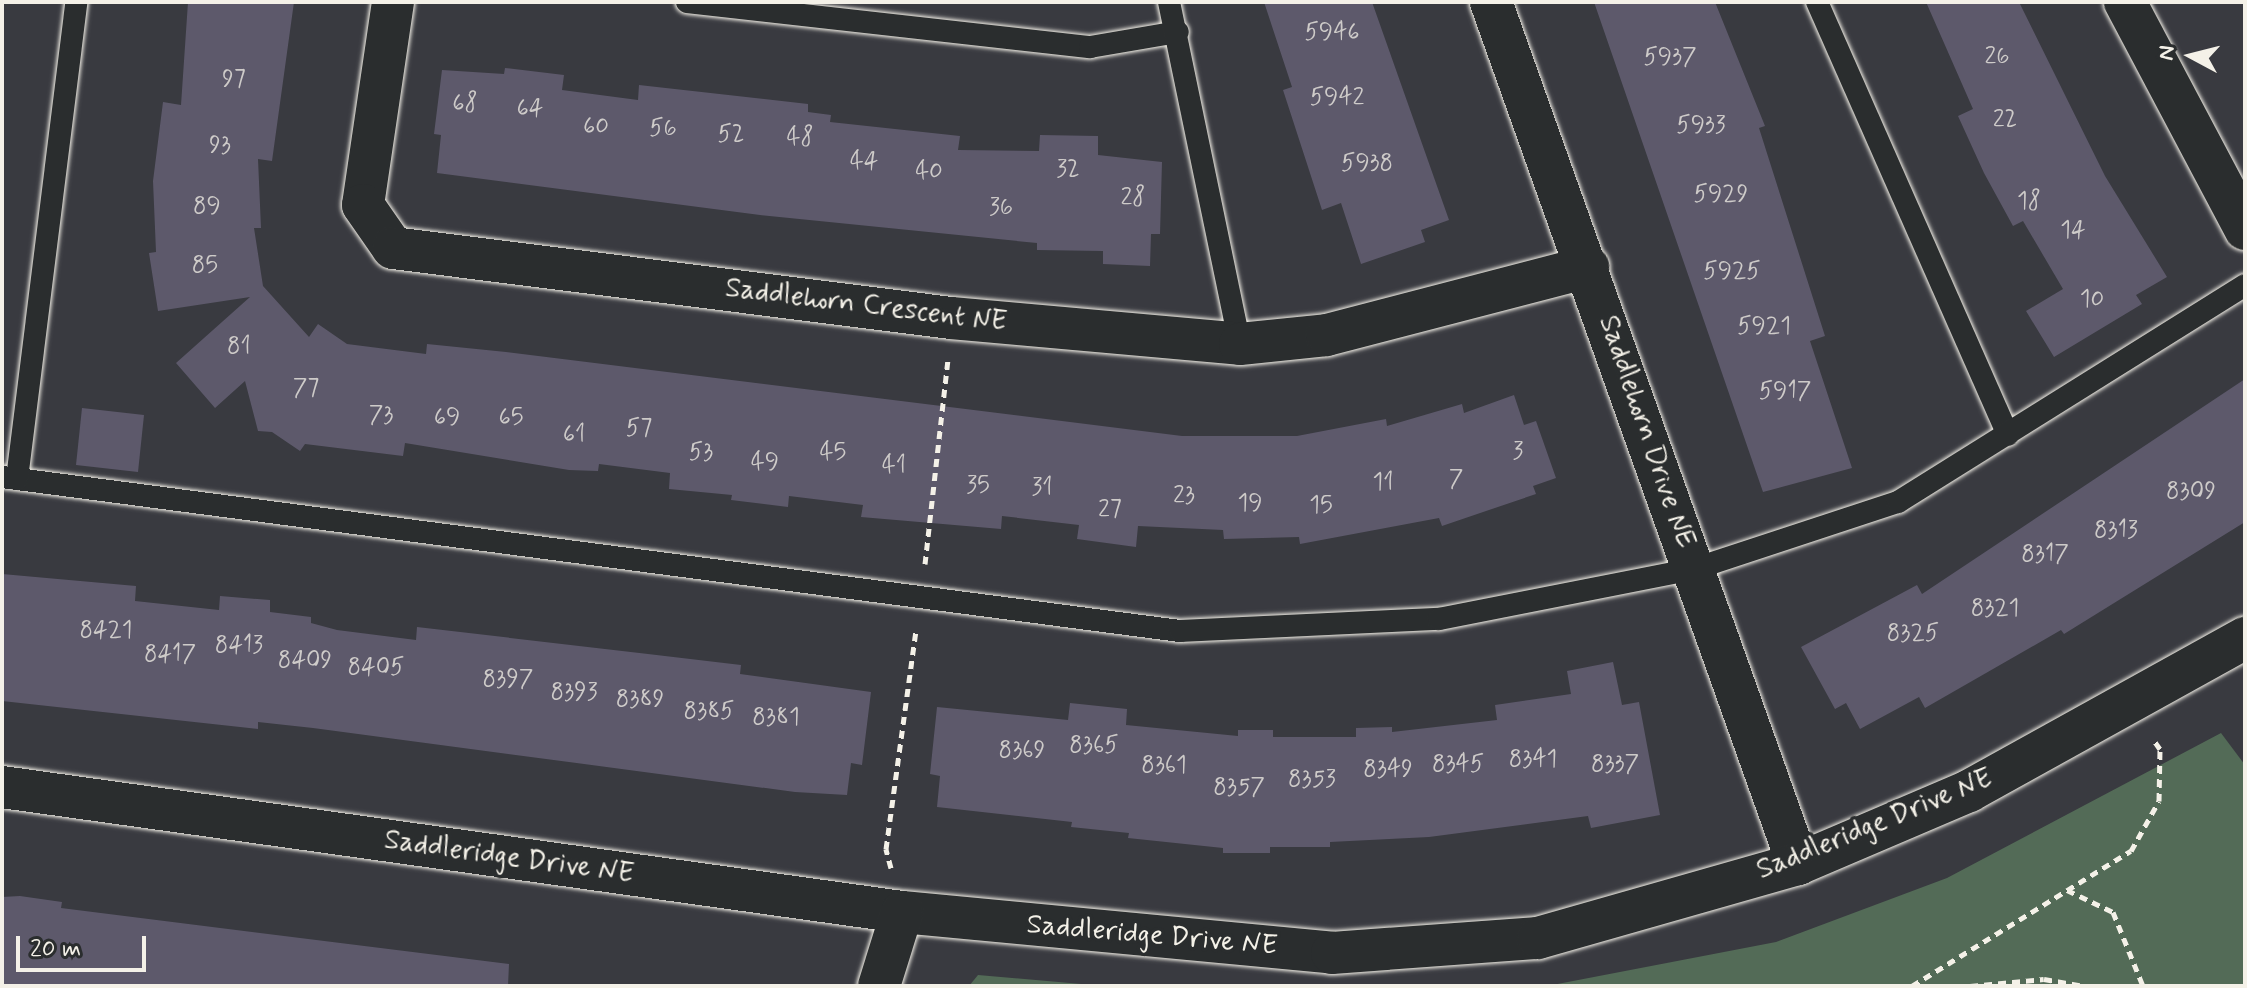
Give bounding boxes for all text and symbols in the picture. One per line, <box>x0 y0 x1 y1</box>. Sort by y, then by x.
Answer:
north arrow <box>2151 16 2231 96</box>
house number: 5946 <box>1304 19 1360 47</box>
house number: 26 <box>1984 43 2010 71</box>
house number: 5937 <box>1643 44 1697 72</box>
text: N <box>2152 44 2182 62</box>
house number: 97 <box>222 66 246 94</box>
house number: 5942 <box>1310 84 1364 112</box>
house number: 68 <box>452 90 478 118</box>
house number: 64 <box>517 95 543 123</box>
house number: 22 <box>1993 106 2017 134</box>
house number: 5933 <box>1676 112 1726 140</box>
house number: 60 <box>583 113 609 141</box>
house number: 56 <box>649 115 677 143</box>
house number: 52 <box>717 121 745 149</box>
house number: 48 <box>786 124 814 152</box>
house number: 93 <box>209 132 231 160</box>
house number: 44 <box>850 148 878 176</box>
house number: 5938 <box>1341 150 1393 178</box>
house number: 32 <box>1056 156 1080 184</box>
house number: 40 <box>915 158 943 186</box>
house number: 5929 <box>1694 181 1748 209</box>
house number: 28 <box>1121 184 1145 212</box>
house number: 18 <box>2017 188 2041 216</box>
house number: 89 <box>193 193 221 221</box>
house number: 36 <box>989 194 1013 222</box>
house number: 14 <box>2060 217 2086 245</box>
house number: 85 <box>192 252 218 280</box>
house number: 5925 <box>1703 258 1761 286</box>
street label: Saddlehorn Crescent NE <box>721 272 1011 340</box>
house number: 10 <box>2080 286 2104 314</box>
street label: Saddlehorn Drive NE <box>1591 312 1701 552</box>
house number: 5921 <box>1737 313 1791 341</box>
house number: 81 <box>227 333 251 361</box>
house number: 77 <box>293 375 319 403</box>
house number: 5917 <box>1759 378 1811 406</box>
house number: 73 <box>369 402 393 430</box>
house number: 69 <box>434 404 460 432</box>
house number: 65 <box>498 404 524 432</box>
house number: 57 <box>626 415 652 443</box>
house number: 61 <box>563 421 585 449</box>
house number: 3 <box>1513 438 1523 466</box>
house number: 53 <box>689 439 713 467</box>
house number: 45 <box>820 439 846 467</box>
house number: 49 <box>751 449 779 477</box>
house number: 41 <box>882 452 906 480</box>
house number: 7 <box>1449 466 1463 494</box>
house number: 11 <box>1372 469 1394 497</box>
house number: 35 <box>966 472 990 500</box>
house number: 31 <box>1031 474 1053 502</box>
house number: 8309 <box>2166 478 2216 506</box>
house number: 23 <box>1173 482 1195 510</box>
house number: 19 <box>1237 490 1263 518</box>
house number: 15 <box>1309 492 1333 520</box>
house number: 27 <box>1098 496 1122 524</box>
house number: 8313 <box>2094 517 2138 545</box>
house number: 8317 <box>2021 541 2069 569</box>
house number: 8321 <box>1971 595 2019 623</box>
house number: 8421 <box>79 617 133 645</box>
house number: 8325 <box>1887 620 1939 648</box>
house number: 8413 <box>215 632 263 660</box>
house number: 8417 <box>144 641 196 669</box>
house number: 8409 <box>278 647 332 675</box>
house number: 8405 <box>348 654 404 682</box>
house number: 8397 <box>483 666 533 694</box>
house number: 8393 <box>550 679 598 707</box>
house number: 8389 <box>616 686 664 714</box>
house number: 8385 <box>683 698 735 726</box>
house number: 8381 <box>752 704 800 732</box>
house number: 8365 <box>1069 732 1119 760</box>
house number: 8369 <box>999 737 1045 765</box>
house number: 8341 <box>1509 746 1557 774</box>
house number: 8345 <box>1432 751 1484 779</box>
house number: 8337 <box>1591 751 1639 779</box>
house number: 8361 <box>1141 752 1187 780</box>
house number: 8349 <box>1363 756 1413 784</box>
street label: Saddleridge Drive NE <box>1753 763 1997 887</box>
house number: 8353 <box>1288 766 1336 794</box>
house number: 8357 <box>1213 774 1265 802</box>
street label: Saddleridge Drive NE <box>383 824 635 892</box>
street label: Saddleridge Drive NE <box>1026 908 1278 964</box>
scale bar <box>20 920 150 970</box>
text: 20 m <box>30 934 81 965</box>

